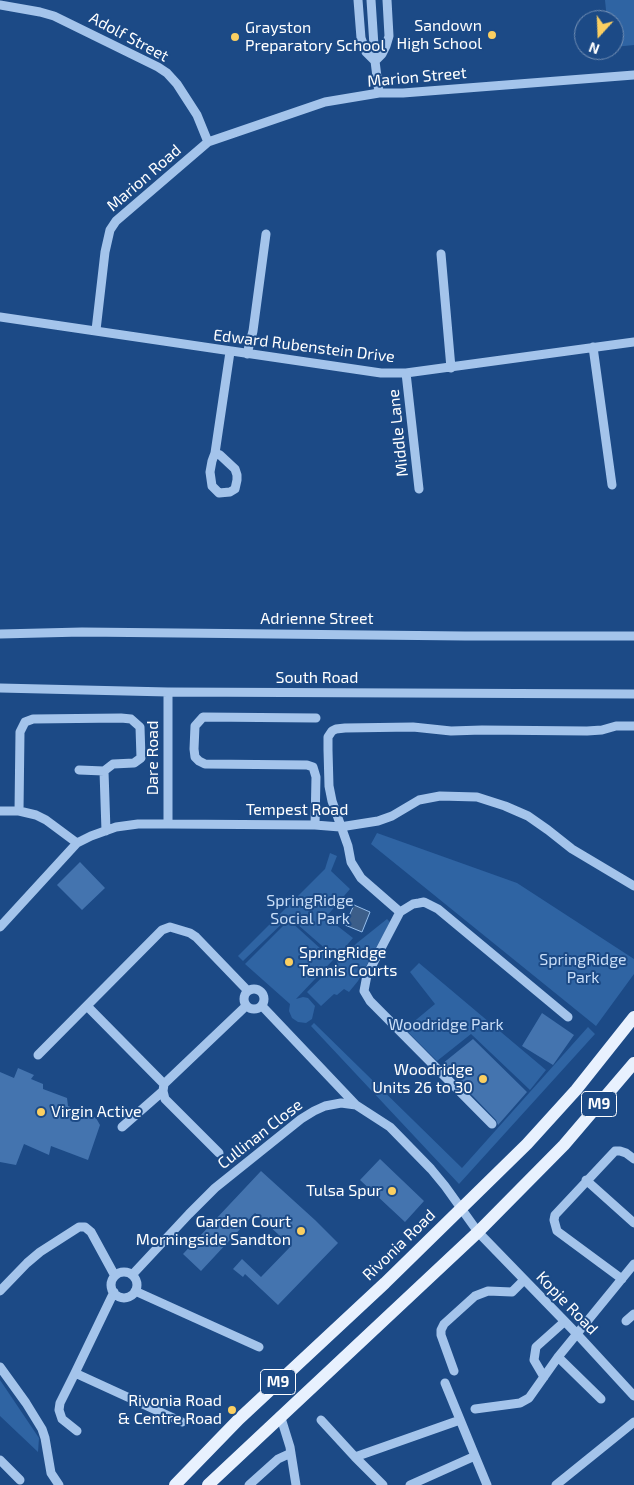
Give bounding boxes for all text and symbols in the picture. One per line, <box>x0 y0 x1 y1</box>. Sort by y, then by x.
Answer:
street label: Adolf Street <box>86 8 172 66</box>
north arrow <box>574 10 624 60</box>
place label: Sandown High School <box>397 16 482 54</box>
place label: Grayston Preparatory School <box>245 18 385 56</box>
marker: Sandown High School <box>486 29 498 41</box>
marker: Grayston Preparatory School <box>229 31 241 43</box>
text: N <box>586 39 602 58</box>
street label: Marion Street <box>367 63 467 91</box>
street label: Marion Road <box>103 141 185 215</box>
street label: Edward Rubenstein Drive <box>212 325 396 367</box>
street label: Middle Lane <box>384 388 412 478</box>
street label: Adrienne Street <box>260 609 374 629</box>
street label: South Road <box>276 668 358 688</box>
street label: Dare Road <box>143 721 163 795</box>
street label: Tempest Road <box>246 800 348 820</box>
park label: SpringRidge Social Park <box>266 891 354 929</box>
place label: SpringRidge Tennis Courts <box>299 943 397 981</box>
park label: SpringRidge Park <box>539 950 627 988</box>
marker: SpringRidge Tennis Courts <box>283 956 295 968</box>
park label: Woodridge Park <box>388 1015 504 1035</box>
place label: Woodridge Units 26 to 30 <box>372 1060 473 1098</box>
marker: Woodridge Units 26 to 30 <box>477 1073 489 1085</box>
road number: M9 <box>582 1092 616 1116</box>
street label: Cullinan Close <box>214 1095 306 1173</box>
place label: Virgin Active <box>51 1102 142 1122</box>
marker: Virgin Active <box>35 1106 47 1118</box>
place label: Tulsa Spur <box>306 1181 382 1201</box>
marker: Tulsa Spur <box>386 1185 398 1197</box>
street label: Rivonia Road <box>359 1206 439 1284</box>
place label: Garden Court Morningside Sandton <box>136 1212 291 1250</box>
marker: Garden Court Morningside Sandton <box>295 1225 307 1237</box>
street label: Kopje Road <box>532 1267 602 1339</box>
road number: M9 <box>260 1370 296 1394</box>
place label: Rivonia Road & Centre Road <box>118 1391 222 1429</box>
marker: Rivonia Road & Centre Road <box>226 1404 238 1416</box>

